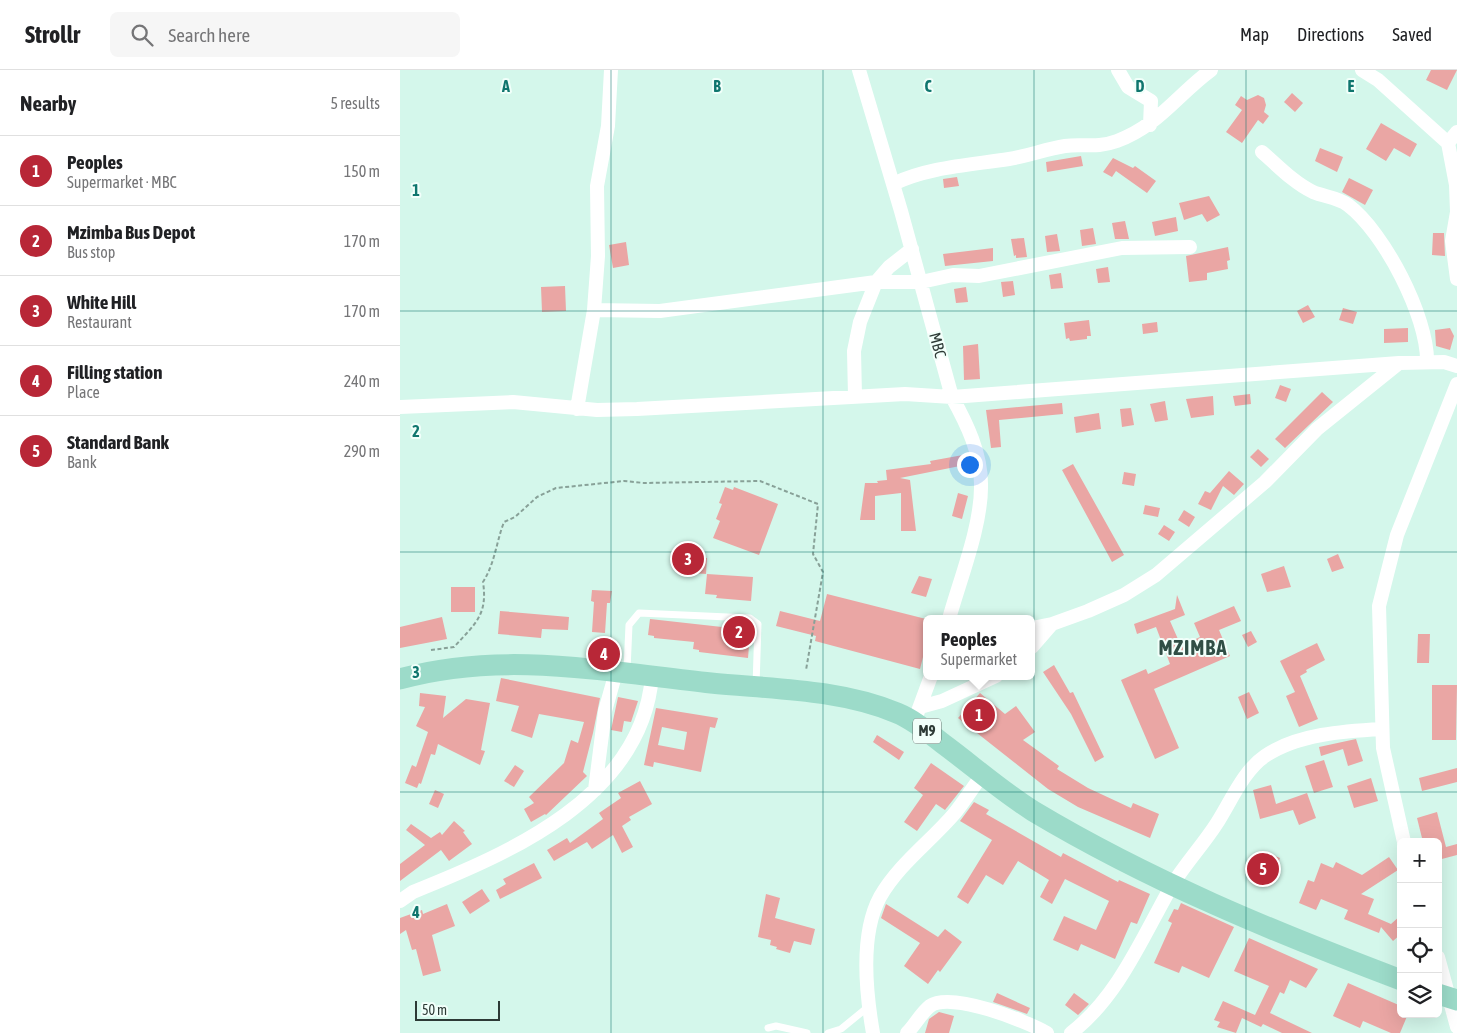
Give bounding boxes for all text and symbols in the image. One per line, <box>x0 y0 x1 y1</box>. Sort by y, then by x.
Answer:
search box <box>110 12 460 57</box>
text: Strollr <box>25 21 80 48</box>
icon: search <box>128 21 156 49</box>
text: Search here <box>168 24 250 46</box>
text: Map <box>1240 24 1269 45</box>
text: Directions <box>1297 24 1364 45</box>
text: Saved <box>1392 24 1432 45</box>
text: A <box>501 77 510 95</box>
text: B <box>713 77 721 95</box>
text: C <box>924 77 932 95</box>
text: D <box>1136 77 1145 95</box>
text: E <box>1348 77 1355 95</box>
text: Nearby <box>20 91 76 115</box>
text: 5 results <box>330 94 380 112</box>
text: Peoples <box>67 151 123 173</box>
text: 1 <box>32 162 40 180</box>
text: 150 m <box>344 162 380 180</box>
text: Supermarket · MBC <box>67 173 177 191</box>
text: 1 <box>412 181 420 199</box>
text: Mzimba Bus Depot <box>67 221 195 243</box>
text: 2 <box>32 232 40 250</box>
text: 170 m <box>344 232 380 250</box>
text: Bus stop <box>67 243 115 261</box>
text: White Hill <box>67 291 136 313</box>
text: 3 <box>32 302 40 320</box>
text: 170 m <box>344 302 380 320</box>
text: Restaurant <box>67 313 132 331</box>
street label: MBC <box>926 330 950 360</box>
text: Filling station <box>67 361 162 383</box>
text: 4 <box>32 372 40 390</box>
text: 240 m <box>344 372 380 390</box>
text: Place <box>67 383 100 401</box>
text: 2 <box>412 422 420 440</box>
text: Standard Bank <box>67 431 169 453</box>
text: 5 <box>32 442 40 460</box>
text: 290 m <box>344 442 380 460</box>
your location <box>957 452 983 478</box>
text: Bank <box>67 453 97 471</box>
pin: 3 <box>672 540 704 578</box>
pin: 2 <box>723 613 755 651</box>
popup <box>923 615 1035 680</box>
text: Peoples <box>941 628 997 650</box>
pin: 4 <box>588 635 620 673</box>
district label: MZIMBA <box>1158 635 1228 659</box>
text: Supermarket <box>941 650 1017 668</box>
text: 3 <box>412 663 420 681</box>
pin: 1 <box>963 696 995 734</box>
road number: M9 <box>913 718 941 744</box>
map controls <box>1397 838 1442 1018</box>
button: + <box>1397 838 1442 883</box>
pin: 5 <box>1247 850 1279 888</box>
button: − <box>1397 883 1442 928</box>
text: 4 <box>411 903 420 921</box>
button: locate <box>1397 928 1442 973</box>
button: layers <box>1397 973 1442 1018</box>
scale bar <box>415 998 500 1021</box>
text: 50 m <box>422 1002 447 1018</box>

